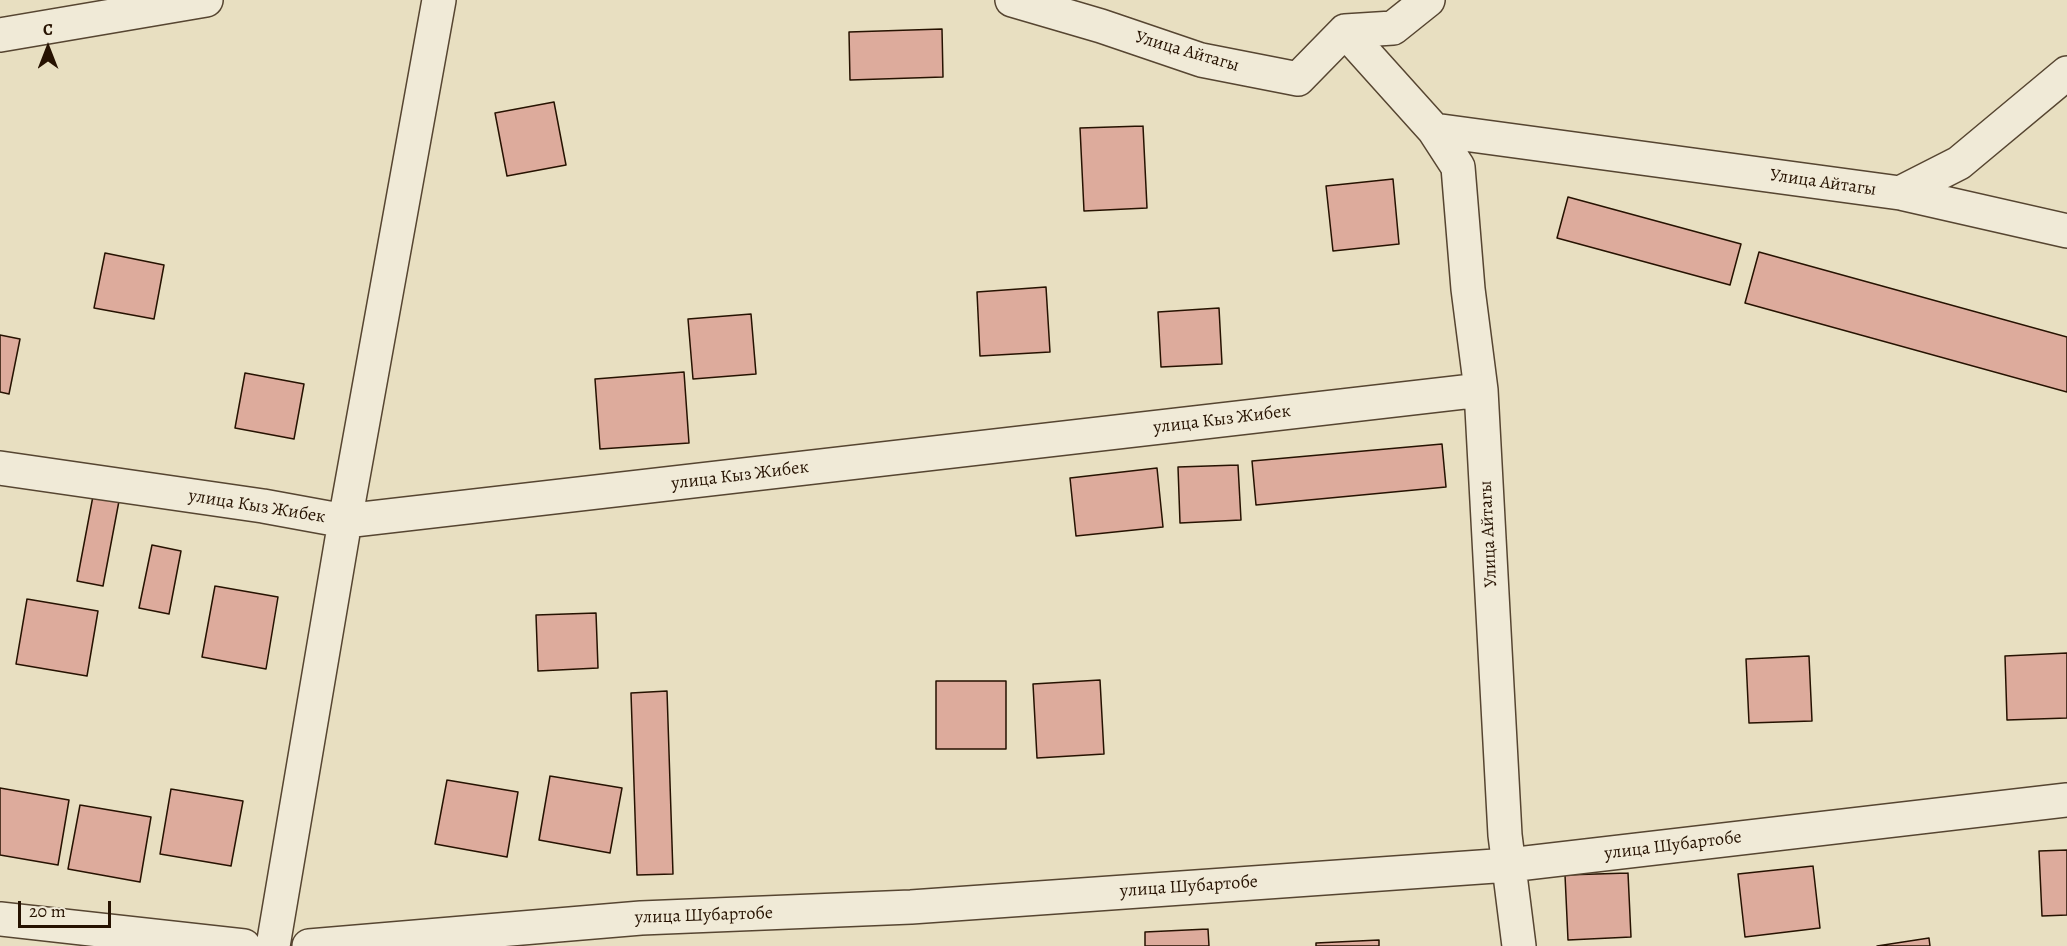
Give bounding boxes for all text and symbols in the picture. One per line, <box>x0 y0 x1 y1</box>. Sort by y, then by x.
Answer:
north arrow <box>18 18 78 78</box>
text: С <box>43 19 53 41</box>
street label: Улица Айтагы <box>1133 27 1241 77</box>
street label: Улица Айтагы <box>1768 165 1878 201</box>
street label: улица Кыз Жибек <box>1152 401 1292 439</box>
street label: улица Кыз Жибек <box>670 457 810 495</box>
street label: Улица Айтагы <box>1475 480 1503 588</box>
street label: улица Кыз Жибек <box>187 486 327 528</box>
street label: улица Шубартобе <box>1603 827 1743 865</box>
street label: улица Шубартобе <box>1119 871 1259 903</box>
scale bar <box>21 889 114 927</box>
text: 20 m <box>29 899 66 923</box>
street label: улица Шубартобе <box>635 903 773 929</box>

